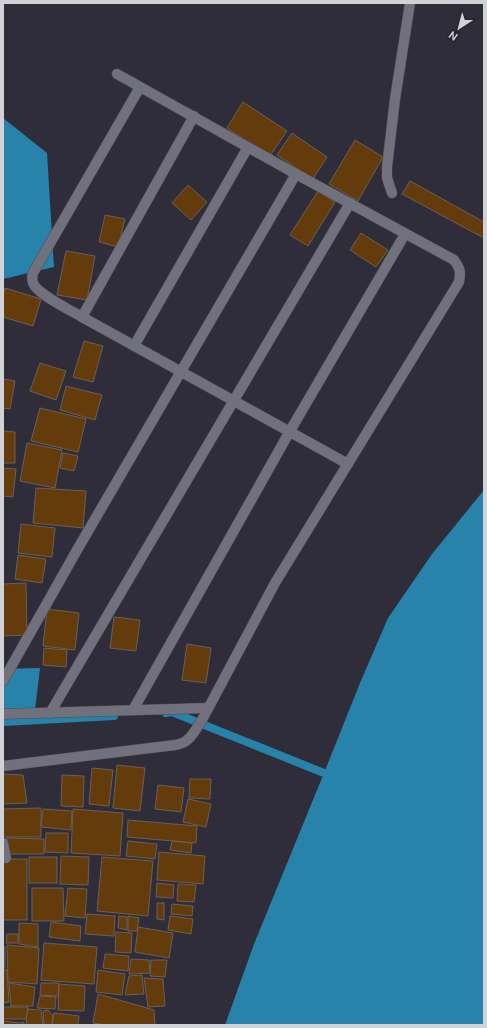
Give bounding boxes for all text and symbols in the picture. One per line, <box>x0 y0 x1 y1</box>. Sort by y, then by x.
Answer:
north arrow <box>439 8 479 48</box>
text: N <box>446 29 460 43</box>

